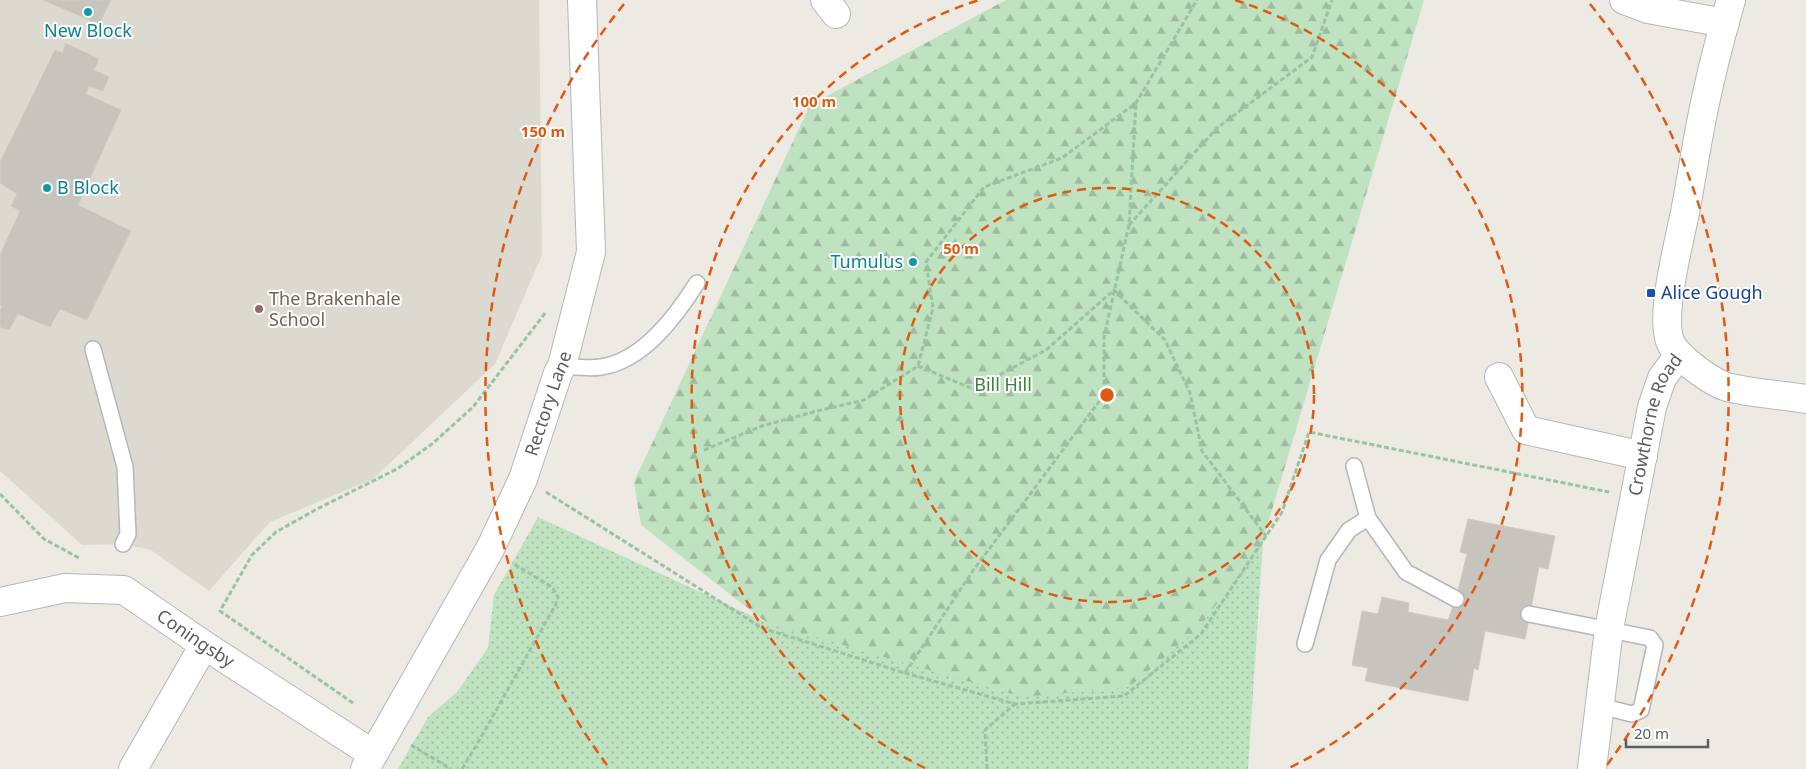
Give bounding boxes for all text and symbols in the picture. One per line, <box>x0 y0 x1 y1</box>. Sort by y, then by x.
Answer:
marker: New Block <box>82 6 94 18</box>
place label: New Block <box>44 18 132 42</box>
text: 100 m <box>792 91 836 111</box>
text: 150 m <box>521 121 565 141</box>
place label: B Block <box>57 175 119 199</box>
marker: B Block <box>41 182 53 194</box>
text: 50 m <box>943 238 979 258</box>
place label: Tumulus <box>830 249 903 273</box>
marker: Tumulus <box>907 256 919 268</box>
place label: Alice Gough <box>1661 280 1763 304</box>
place label: The Brakenhale School <box>269 286 401 331</box>
marker: Alice Gough <box>1645 287 1657 299</box>
marker: The Brakenhale School <box>253 303 265 315</box>
street label: Crowthorne Road <box>1622 348 1687 498</box>
street label: Rectory Lane <box>518 349 576 459</box>
park label: Bill Hill <box>974 372 1032 396</box>
centre of rings <box>1098 386 1116 404</box>
street label: Coningsby <box>152 603 240 673</box>
scale bar <box>1626 716 1708 748</box>
text: 20 m <box>1634 723 1669 743</box>

